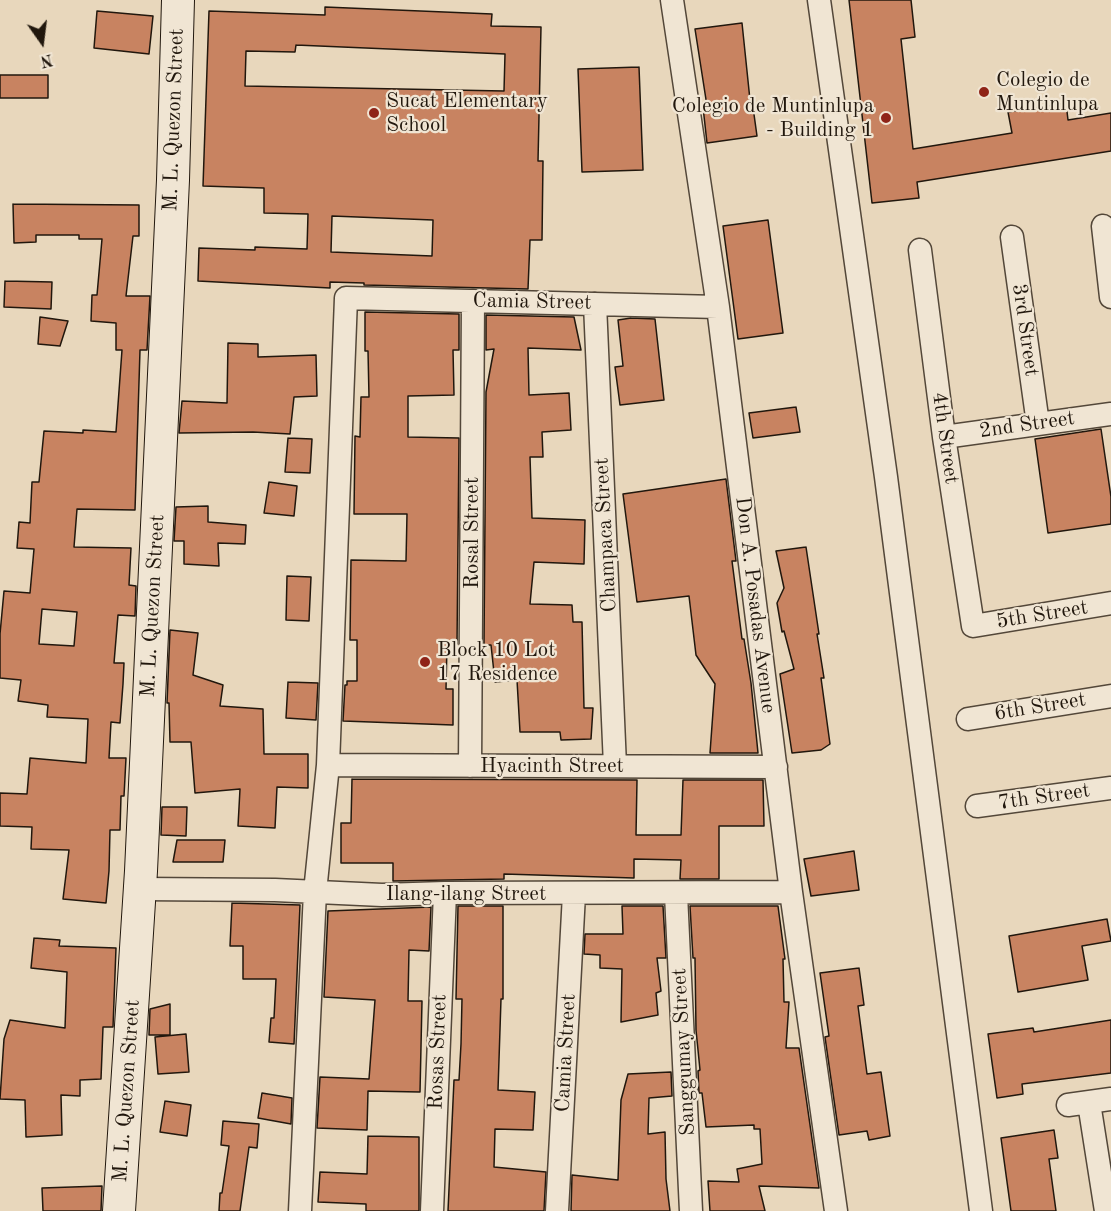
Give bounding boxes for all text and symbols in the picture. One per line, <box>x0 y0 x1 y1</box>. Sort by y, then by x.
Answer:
north arrow <box>12 12 72 72</box>
street label: M. L. Quezon Street <box>158 28 190 212</box>
text: N <box>38 50 54 69</box>
place label: Colegio de Muntinlupa <box>996 67 1099 117</box>
marker: Colegio de Muntinlupa <box>977 85 991 99</box>
place label: Sucat Elementary School <box>386 88 548 138</box>
place label: Colegio de Muntinlupa - Building 1 <box>672 93 874 143</box>
marker: Sucat Elementary School <box>367 106 381 120</box>
marker: Colegio de Muntinlupa - Building 1 <box>879 111 893 125</box>
street label: 3rd Street <box>1006 282 1044 378</box>
street label: Camia Street <box>472 288 592 316</box>
street label: 4th Street <box>926 390 964 486</box>
street label: 2nd Street <box>978 406 1076 444</box>
street label: Champaca Street <box>589 457 623 613</box>
street label: Rosal Street <box>459 477 485 589</box>
street label: Don A. Posadas Avenue <box>729 495 781 715</box>
street label: M. L. Quezon Street <box>136 514 170 698</box>
street label: 5th Street <box>994 595 1090 635</box>
place label: Block 10 Lot 17 Residence <box>437 637 557 687</box>
marker: Block 10 Lot 17 Residence <box>418 655 432 669</box>
street label: 6th Street <box>992 687 1088 727</box>
street label: Hyacinth Street <box>480 753 624 779</box>
street label: 7th Street <box>996 778 1092 816</box>
street label: Ilang-ilang Street <box>386 881 546 907</box>
street label: Sanggumay Street <box>667 967 701 1137</box>
street label: Camia Street <box>550 993 582 1113</box>
street label: Rosas Street <box>423 994 453 1110</box>
street label: M. L. Quezon Street <box>108 999 146 1183</box>

